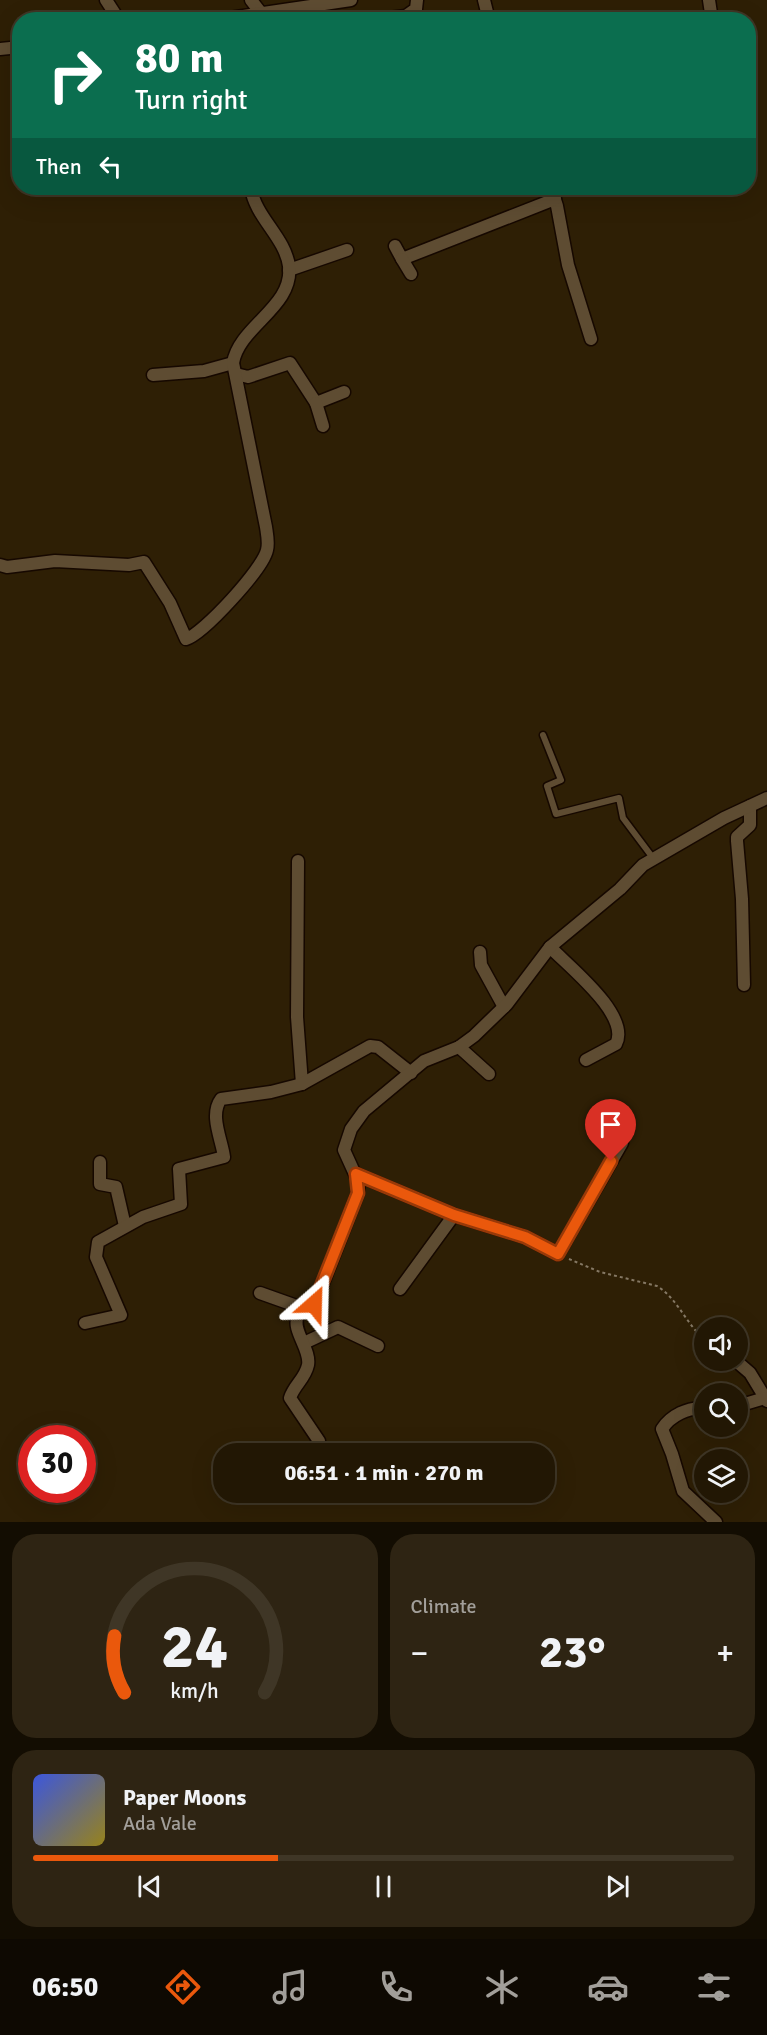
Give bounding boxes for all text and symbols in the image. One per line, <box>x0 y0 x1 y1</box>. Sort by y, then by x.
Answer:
text: 80 m <box>135 33 224 84</box>
icon: right <box>36 36 114 114</box>
text: Turn right <box>135 84 248 117</box>
icon: left <box>94 150 127 183</box>
text: Then <box>36 153 82 180</box>
pin <box>585 1099 636 1161</box>
icon: arrive <box>594 1108 627 1141</box>
position arrow <box>282 1272 346 1336</box>
map controls <box>694 1317 748 1503</box>
button: sound <box>694 1317 748 1371</box>
button: search <box>694 1383 748 1437</box>
speed limit sign: 30 <box>18 1425 96 1503</box>
button: layers <box>694 1449 748 1503</box>
text: 06:51 · 1 min · 270 m <box>284 1459 484 1486</box>
text: Climate <box>411 1594 476 1619</box>
text: 24 <box>161 1608 228 1685</box>
text: 23° <box>539 1625 606 1680</box>
text: − <box>411 1633 428 1674</box>
text: + <box>716 1633 734 1674</box>
text: km/h <box>170 1678 219 1704</box>
text: Paper Moons <box>123 1784 246 1811</box>
text: Ada Vale <box>123 1811 197 1836</box>
icon: previous <box>133 1870 166 1903</box>
icon: pause <box>367 1870 400 1903</box>
icon: next <box>601 1870 634 1903</box>
icon: directions <box>162 1966 204 2008</box>
icon: music <box>269 1966 311 2008</box>
icon: phone <box>375 1966 417 2008</box>
icon: climate <box>481 1966 523 2008</box>
icon: car <box>587 1966 629 2008</box>
icon: filters <box>693 1966 735 2008</box>
text: 06:50 <box>32 1971 98 2004</box>

